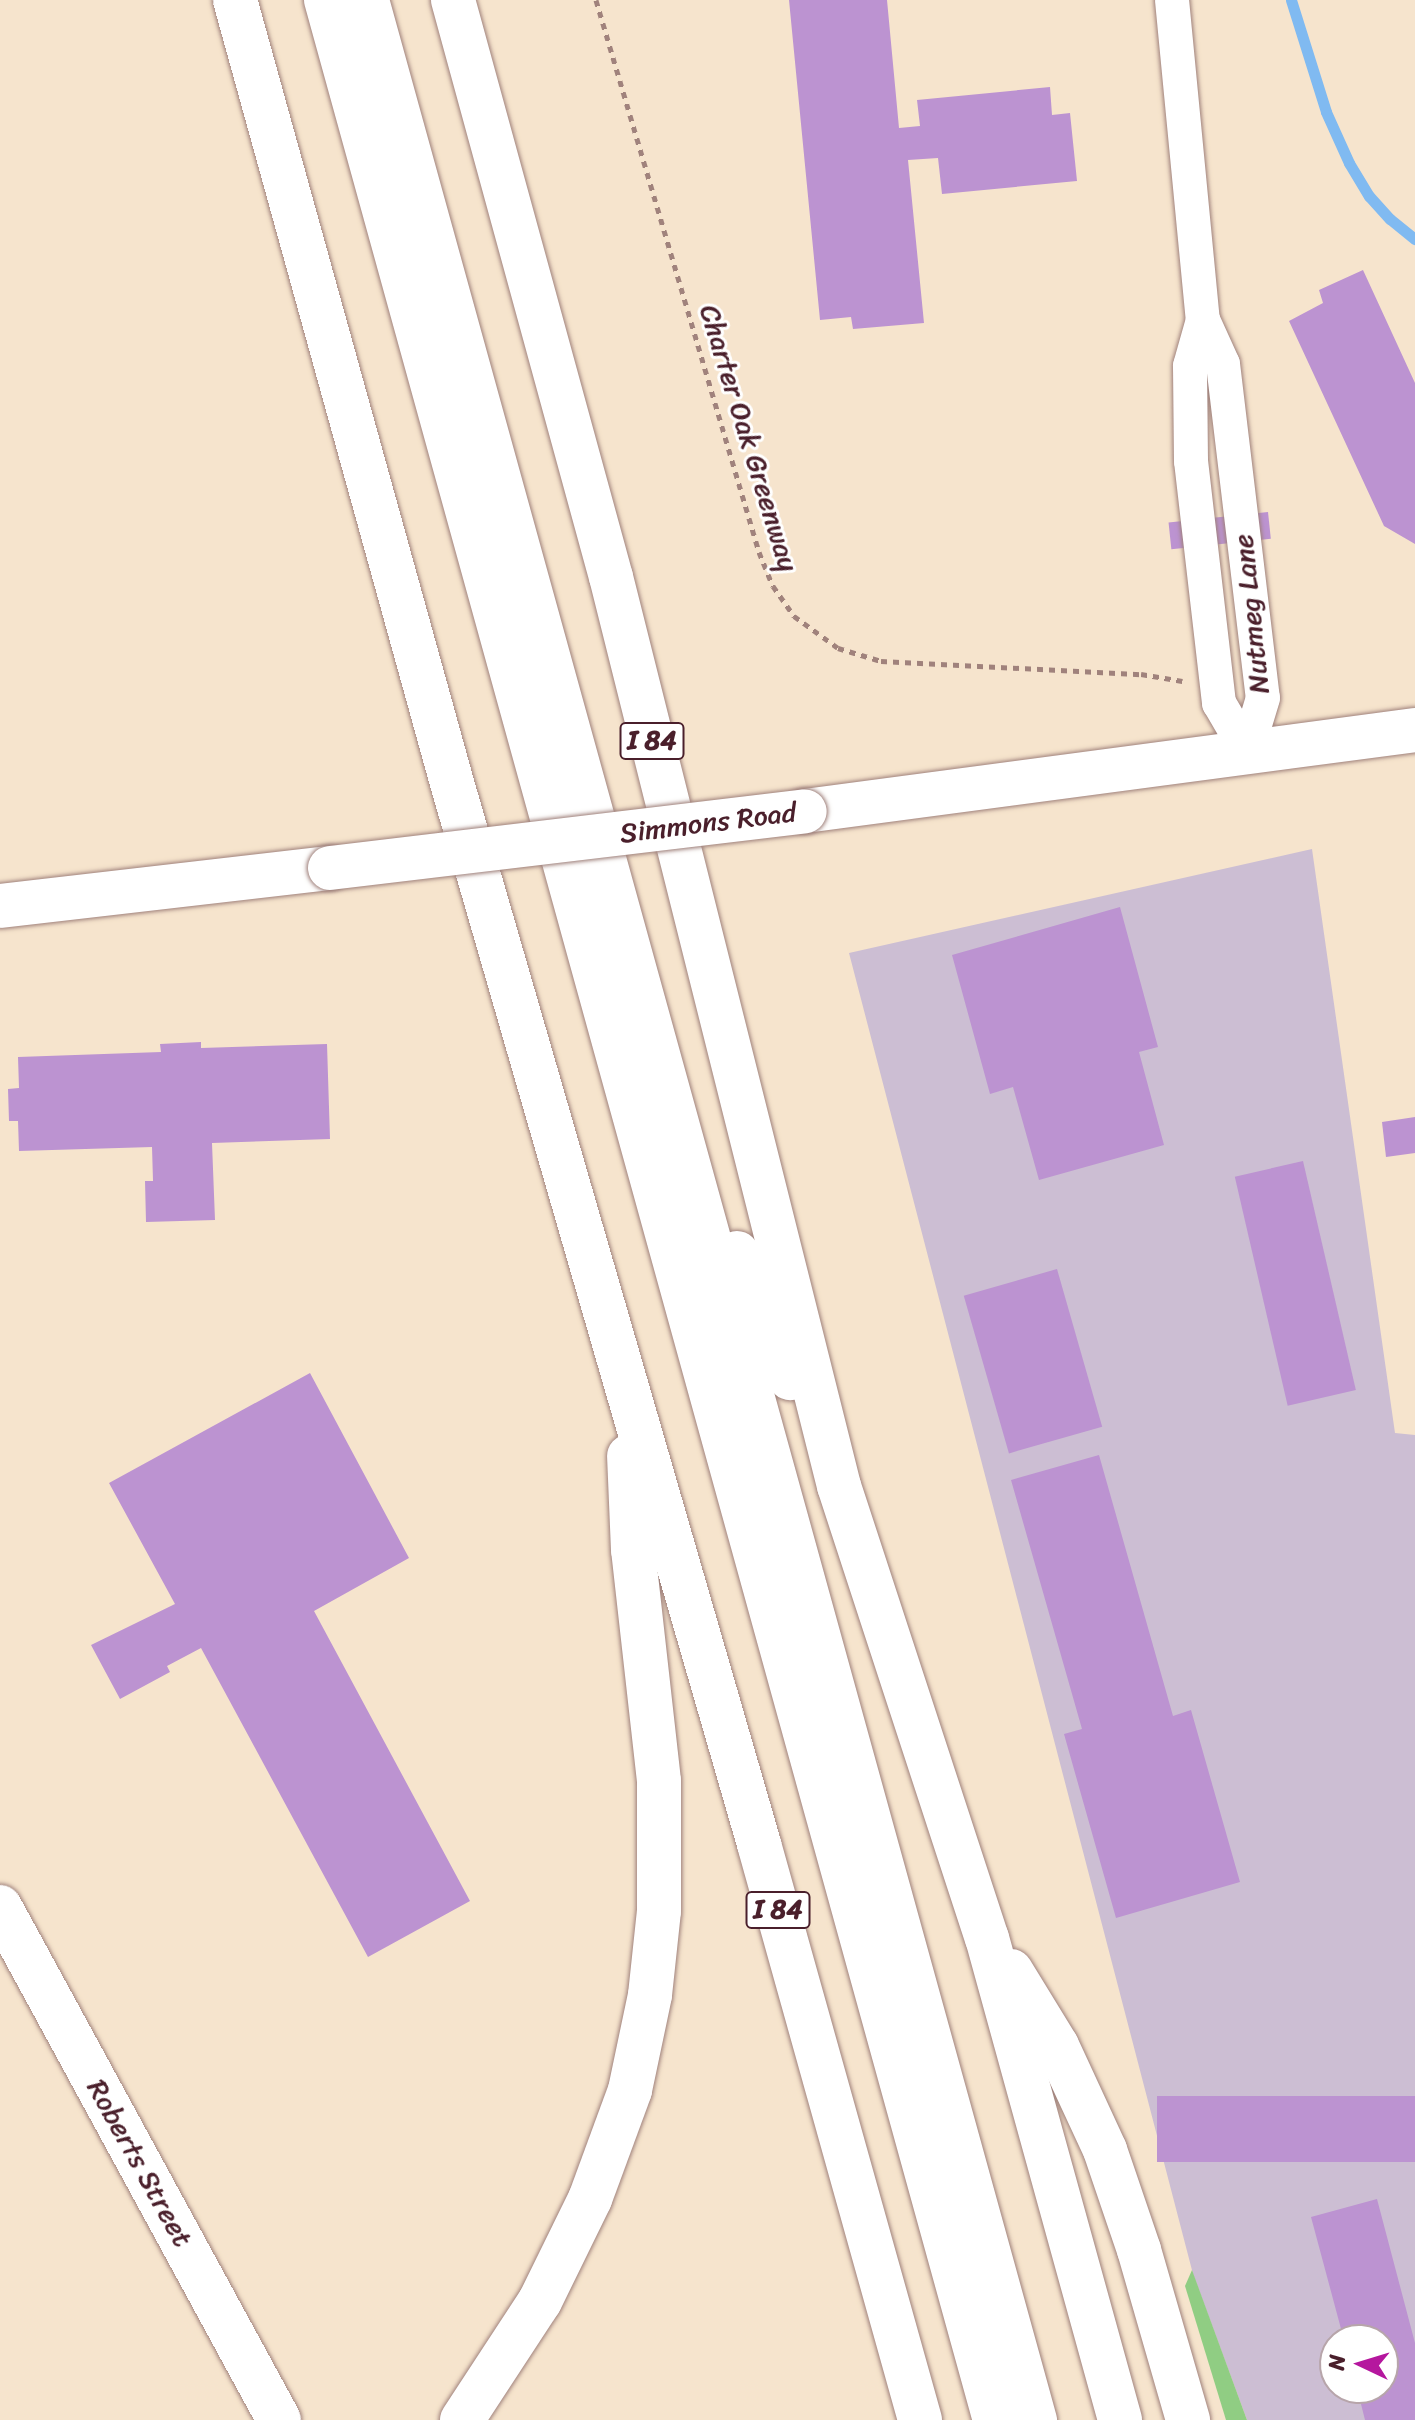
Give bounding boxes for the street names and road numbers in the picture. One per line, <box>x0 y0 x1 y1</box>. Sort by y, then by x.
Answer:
street label: Charter Oak Greenway <box>692 301 806 575</box>
street label: Nutmeg Lane <box>1226 532 1276 696</box>
road number: I 84 <box>618 719 686 763</box>
street label: Simmons Road <box>618 795 798 851</box>
road number: I 84 <box>744 1888 812 1932</box>
street label: Roberts Street <box>80 2074 200 2252</box>

